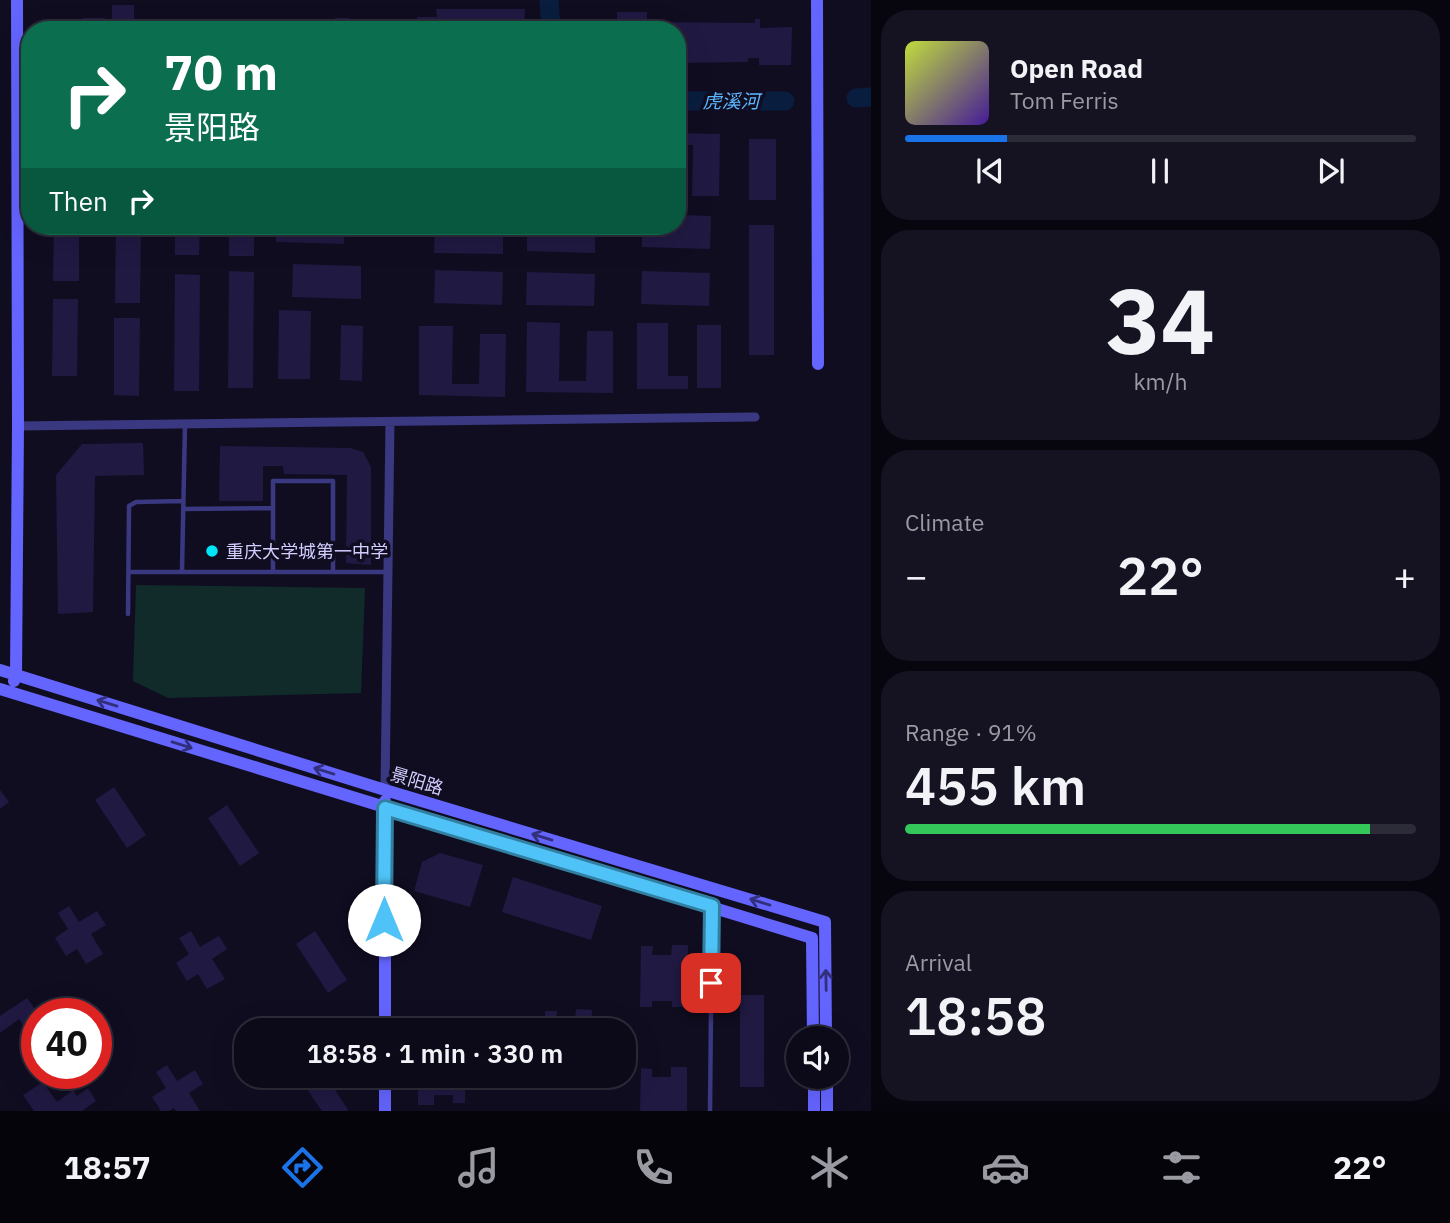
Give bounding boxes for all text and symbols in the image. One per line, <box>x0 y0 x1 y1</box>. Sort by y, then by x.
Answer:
text: 70 m <box>164 40 278 103</box>
icon: right <box>49 49 140 140</box>
text: Open Road <box>1010 51 1143 85</box>
text: Tom Ferris <box>1010 85 1119 115</box>
water label: 虎溪河 <box>702 89 763 113</box>
text: 景阳路 <box>164 106 260 148</box>
icon: previous <box>971 152 1009 190</box>
icon: pause <box>1141 152 1179 190</box>
icon: next <box>1312 152 1350 190</box>
icon: right <box>122 182 160 220</box>
text: Then <box>49 184 108 218</box>
text: 34 <box>1106 261 1215 379</box>
text: km/h <box>1133 366 1188 396</box>
text: Climate <box>905 507 984 537</box>
place label: 重庆大学城第一中学 <box>226 540 388 563</box>
text: 22° <box>1117 542 1204 609</box>
marker: 重庆大学城第一中学 <box>204 543 220 559</box>
text: − <box>905 551 928 600</box>
text: + <box>1393 551 1416 600</box>
one-way arrow <box>96 696 118 708</box>
text: Range · 91% <box>905 717 1037 747</box>
one-way arrow <box>171 740 193 752</box>
text: 455 km <box>905 752 1086 819</box>
street label: 景阳路 <box>388 762 446 800</box>
one-way arrow <box>313 764 335 777</box>
one-way arrow <box>531 829 553 842</box>
position arrow <box>347 883 421 957</box>
one-way arrow <box>749 895 771 908</box>
text: Arrival <box>905 947 972 977</box>
pin <box>681 953 741 1013</box>
icon: arrive <box>692 964 730 1002</box>
one-way arrow <box>819 968 833 991</box>
text: 18:58 <box>905 982 1046 1049</box>
speed limit sign: 40 <box>21 998 112 1089</box>
map controls <box>786 1026 849 1089</box>
button: sound <box>786 1026 849 1089</box>
text: 18:58 · 1 min · 330 m <box>307 1036 563 1070</box>
icon: directions <box>278 1143 327 1192</box>
icon: music <box>454 1143 503 1192</box>
icon: phone <box>629 1143 678 1192</box>
icon: climate <box>805 1143 854 1192</box>
icon: car <box>981 1143 1030 1192</box>
icon: filters <box>1157 1143 1206 1192</box>
text: 18:57 <box>63 1146 151 1188</box>
text: 22° <box>1333 1146 1387 1188</box>

